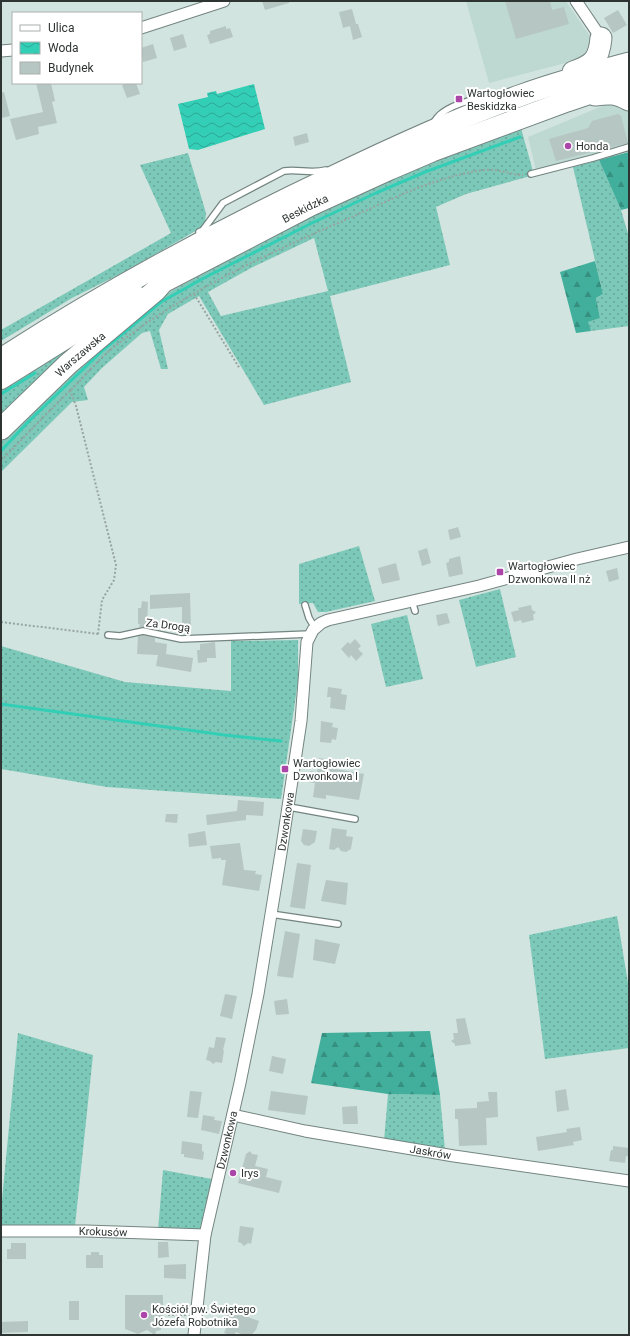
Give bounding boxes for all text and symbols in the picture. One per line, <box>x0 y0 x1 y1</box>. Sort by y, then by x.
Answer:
legend <box>12 12 142 84</box>
text: Ulica <box>48 21 74 35</box>
text: Woda <box>48 41 79 55</box>
text: Budynek <box>48 61 95 75</box>
place label: Wartogłowiec Beskidzka <box>467 87 535 113</box>
marker: Wartogłowiec Beskidzka <box>454 94 464 104</box>
place label: Honda <box>576 140 608 153</box>
marker: Honda <box>563 141 573 151</box>
street label: Beskidzka <box>280 192 330 226</box>
street label: Warszawska <box>53 329 108 380</box>
place label: Wartogłowiec Dzwonkowa II nż <box>508 560 591 586</box>
marker: Wartogłowiec Dzwonkowa II nż <box>495 567 505 577</box>
street label: Za Drogą <box>145 616 191 635</box>
place label: Wartogłowiec Dzwonkowa I <box>293 757 361 783</box>
marker: Wartogłowiec Dzwonkowa I <box>280 764 290 774</box>
street label: Dzwonkowa <box>275 791 297 852</box>
street label: Dzwonkowa <box>214 1110 240 1171</box>
street label: Jaskrów <box>409 1143 453 1163</box>
place label: Irys <box>241 1167 259 1180</box>
marker: Irys <box>228 1168 238 1178</box>
street label: Krokusów <box>79 1225 128 1239</box>
place label: Kościół pw. Świętego Józefa Robotnika <box>152 1303 256 1329</box>
marker: Kościół pw. Świętego Józefa Robotnika <box>139 1310 149 1320</box>

